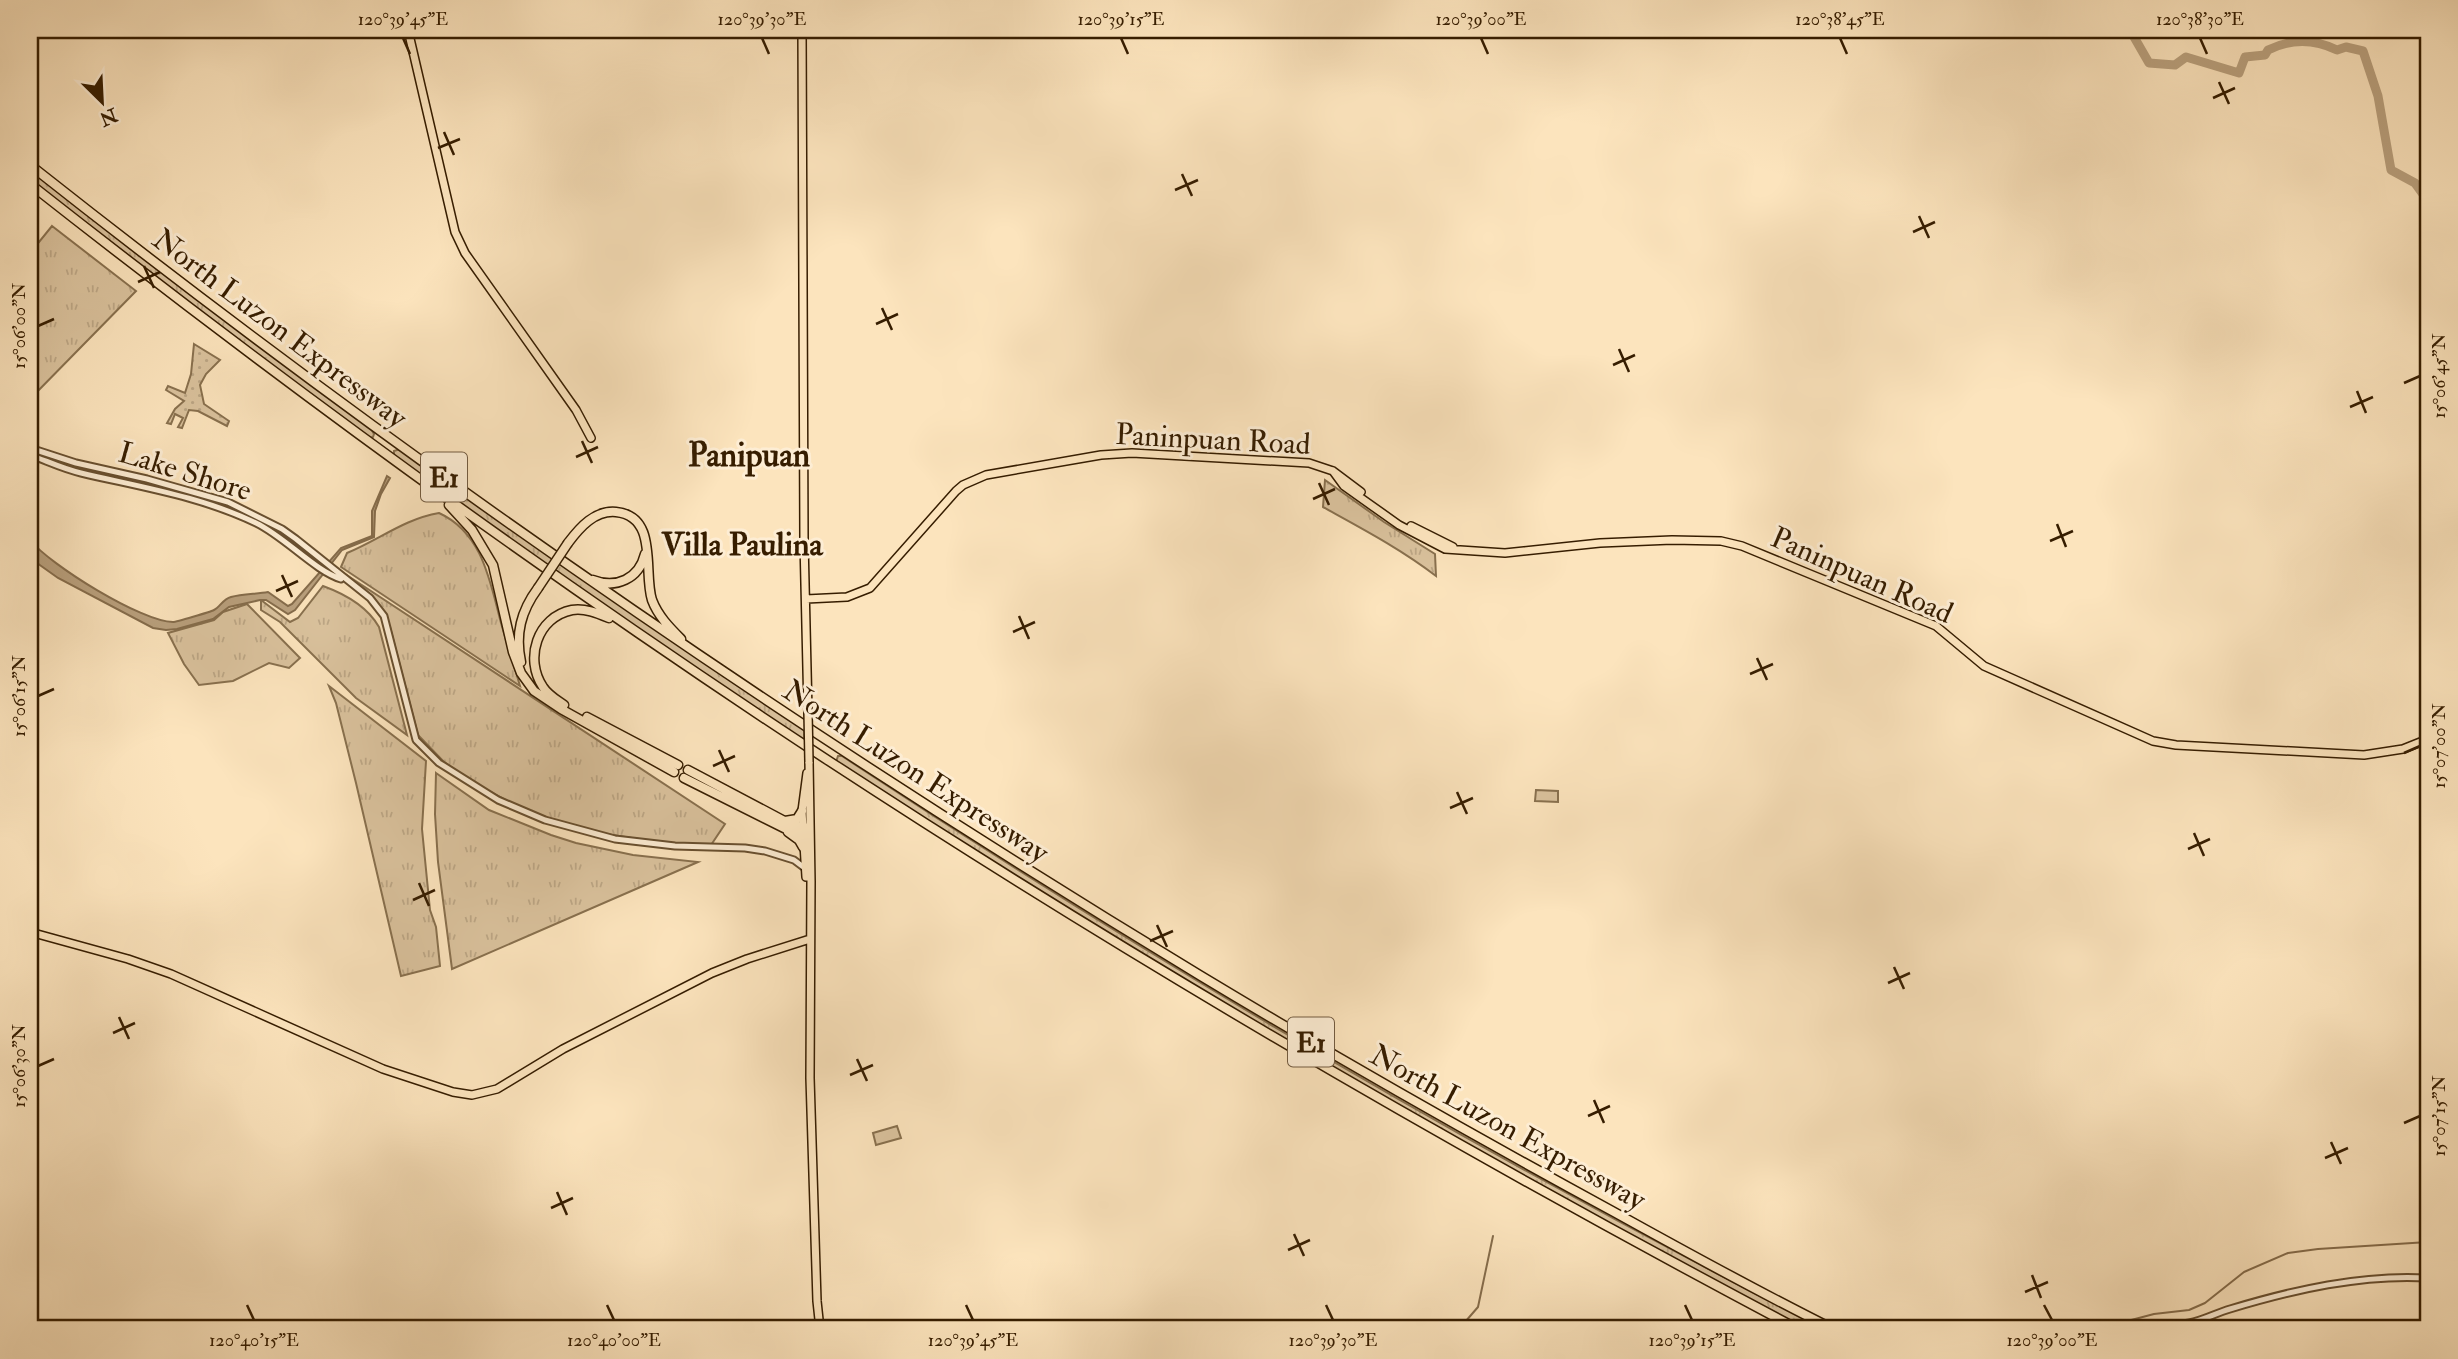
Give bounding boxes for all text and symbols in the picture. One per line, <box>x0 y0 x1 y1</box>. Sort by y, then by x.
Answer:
text: 120°39'45"E <box>358 8 448 31</box>
text: 120°39'30"E <box>718 8 806 31</box>
text: 120°39'15"E <box>1078 8 1165 31</box>
text: 120°39'00"E <box>1435 8 1527 31</box>
text: 120°38'45"E <box>1795 8 1885 31</box>
text: 120°38'30"E <box>2156 8 2244 31</box>
north arrow <box>66 66 136 136</box>
text: N <box>95 102 122 131</box>
street label: North Luzon Expressway <box>145 221 415 437</box>
text: 15°06'00"N <box>8 283 31 369</box>
text: 15°06'45"N <box>2428 333 2451 419</box>
street label: Paninpuan Road <box>1114 416 1312 463</box>
street label: Lake Shore <box>114 434 256 509</box>
district label: Panipuan <box>688 435 810 477</box>
road number: E1 <box>421 452 467 502</box>
street label: Paninpuan Road <box>1765 519 1959 632</box>
district label: Villa Paulina <box>660 525 824 565</box>
text: 15°06'15"N <box>8 655 31 737</box>
street label: North Luzon Expressway <box>776 672 1056 872</box>
text: 15°07'00"N <box>2428 703 2451 789</box>
road number: E1 <box>1288 1018 1334 1066</box>
text: 15°06'30"N <box>8 1024 31 1108</box>
street label: North Luzon Expressway <box>1363 1036 1653 1219</box>
text: 15°07'15"N <box>2428 1076 2451 1157</box>
text: 120°40'15"E <box>209 1329 299 1352</box>
text: 120°40'00"E <box>567 1329 661 1352</box>
text: 120°39'45"E <box>928 1329 1018 1352</box>
text: 120°39'30"E <box>1289 1329 1377 1352</box>
text: 120°39'15"E <box>1649 1329 1736 1352</box>
text: 120°39'00"E <box>2006 1329 2098 1352</box>

